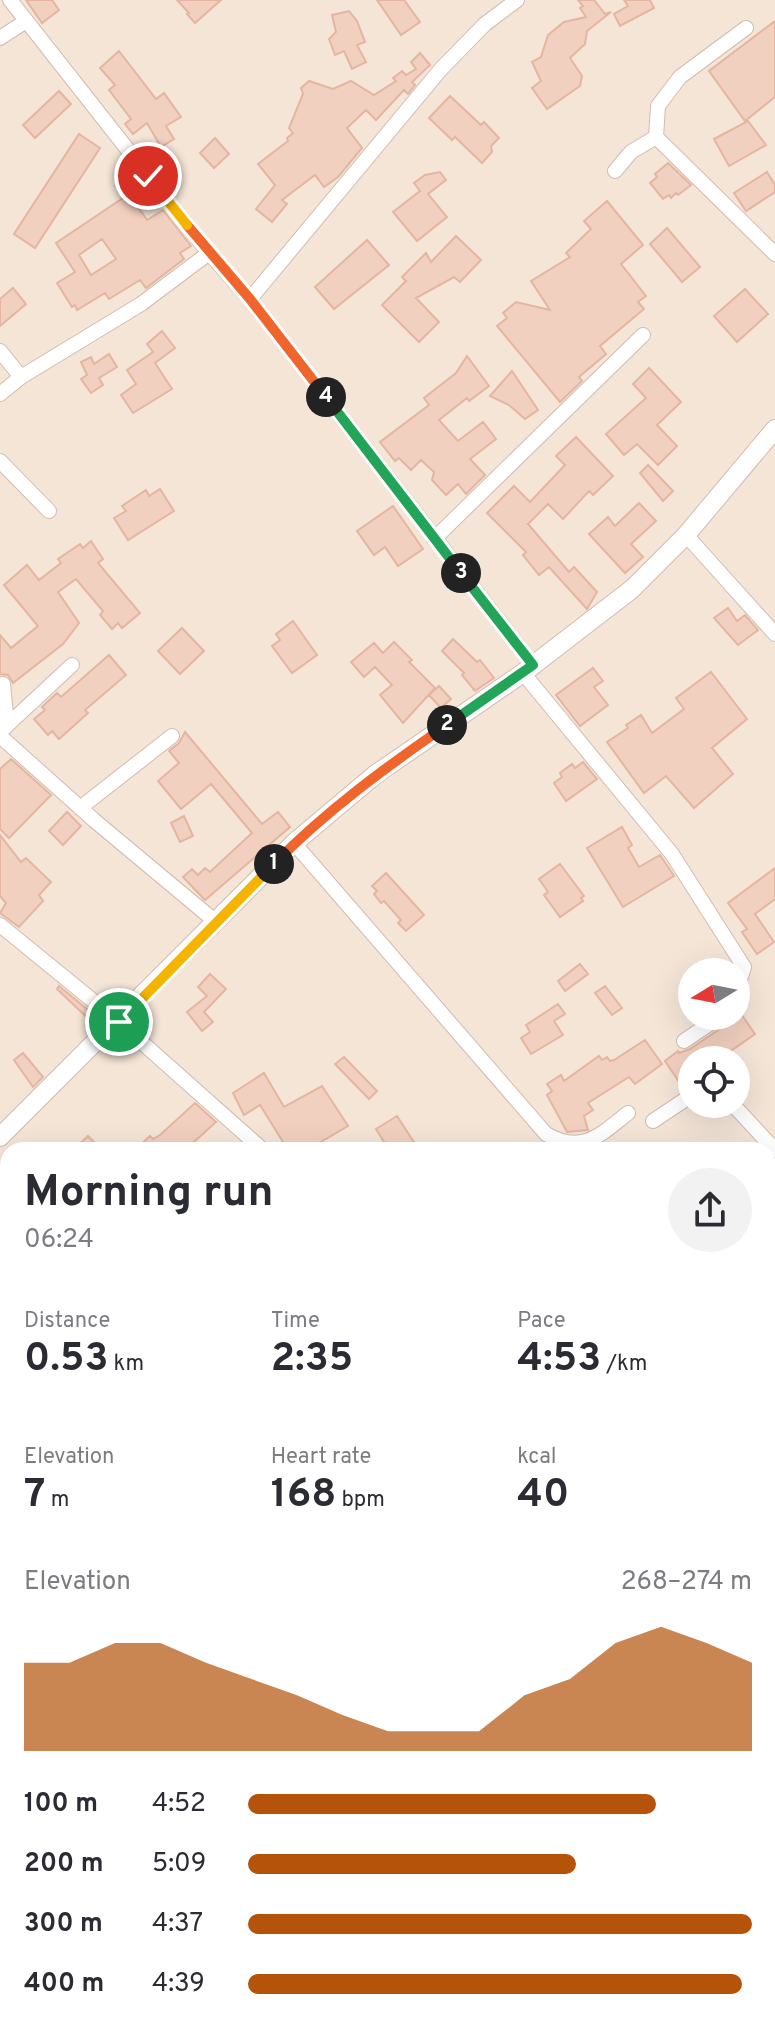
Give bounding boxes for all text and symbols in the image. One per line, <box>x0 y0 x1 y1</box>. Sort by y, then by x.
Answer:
pin <box>114 142 182 210</box>
icon: check <box>126 154 170 198</box>
pin: 4 <box>306 377 346 417</box>
text: 4 <box>319 383 333 410</box>
pin: 3 <box>441 553 481 593</box>
text: 3 <box>454 559 468 586</box>
pin: 2 <box>427 705 467 745</box>
text: 2 <box>440 711 454 738</box>
pin: 1 <box>254 844 294 884</box>
text: 1 <box>270 850 278 877</box>
north arrow <box>678 958 750 1030</box>
map controls <box>678 958 750 1118</box>
pin <box>85 988 153 1056</box>
icon: arrive <box>97 1000 141 1044</box>
button: locate <box>678 1046 750 1118</box>
text: Morning run <box>24 1166 274 1222</box>
button: share <box>668 1168 752 1252</box>
text: 06:24 <box>24 1224 94 1257</box>
text: Distance <box>24 1308 110 1335</box>
text: Time <box>271 1308 320 1335</box>
text: Pace <box>517 1308 566 1335</box>
text: 0.53 <box>24 1335 108 1385</box>
text: 2:35 <box>271 1335 353 1385</box>
text: 4:53 <box>517 1335 601 1385</box>
text: km <box>108 1351 144 1378</box>
text: /km <box>601 1351 647 1378</box>
text: Elevation <box>24 1444 114 1471</box>
text: Heart rate <box>271 1444 371 1471</box>
text: kcal <box>517 1444 556 1471</box>
text: 7 <box>24 1471 45 1521</box>
text: 168 <box>271 1471 336 1521</box>
text: 40 <box>517 1471 569 1521</box>
text: m <box>45 1487 69 1514</box>
text: bpm <box>336 1487 385 1514</box>
text: Elevation <box>24 1566 131 1599</box>
text: 268–274 m <box>621 1566 752 1599</box>
text: 100 m <box>24 1788 98 1821</box>
text: 4:52 <box>152 1788 206 1821</box>
text: 200 m <box>24 1848 103 1881</box>
text: 5:09 <box>152 1848 206 1881</box>
text: 300 m <box>24 1908 103 1941</box>
text: 4:37 <box>152 1908 203 1941</box>
text: 400 m <box>24 1968 104 2001</box>
text: 4:39 <box>152 1968 205 2001</box>

